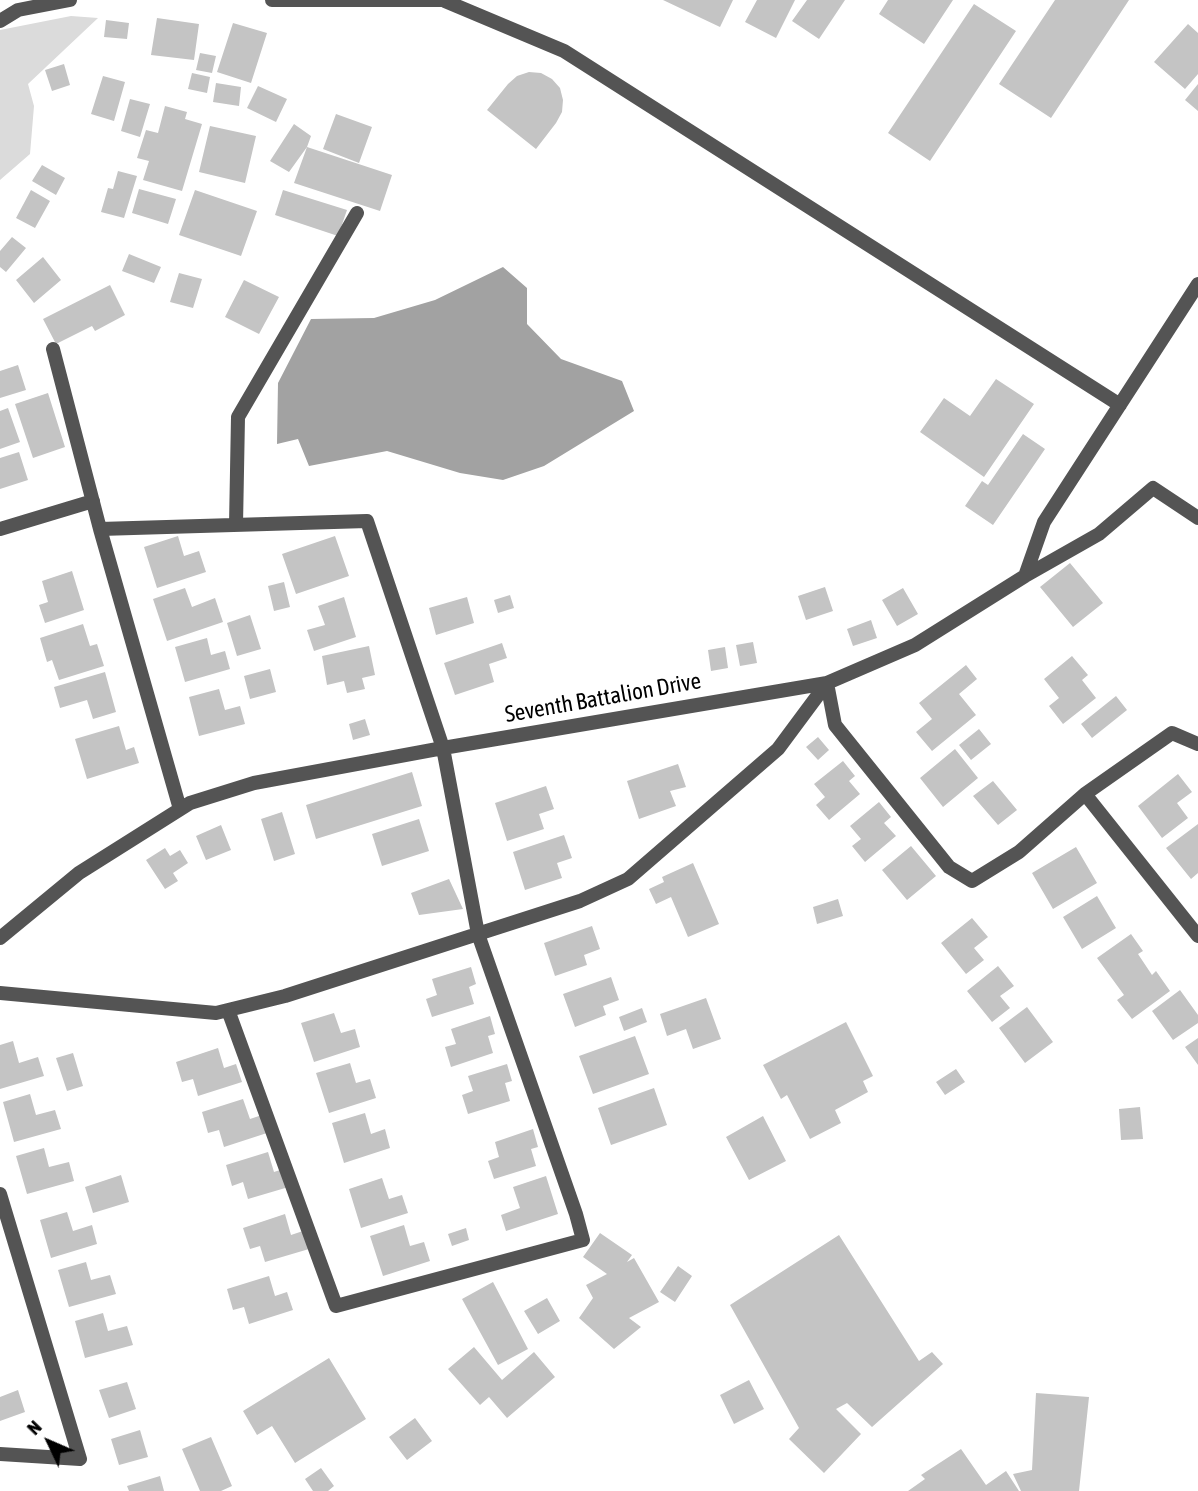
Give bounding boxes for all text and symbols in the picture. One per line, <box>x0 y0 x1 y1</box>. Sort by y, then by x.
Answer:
street label: Seventh Battalion Drive <box>503 667 703 729</box>
north arrow <box>14 1407 84 1477</box>
text: N <box>22 1416 46 1439</box>

